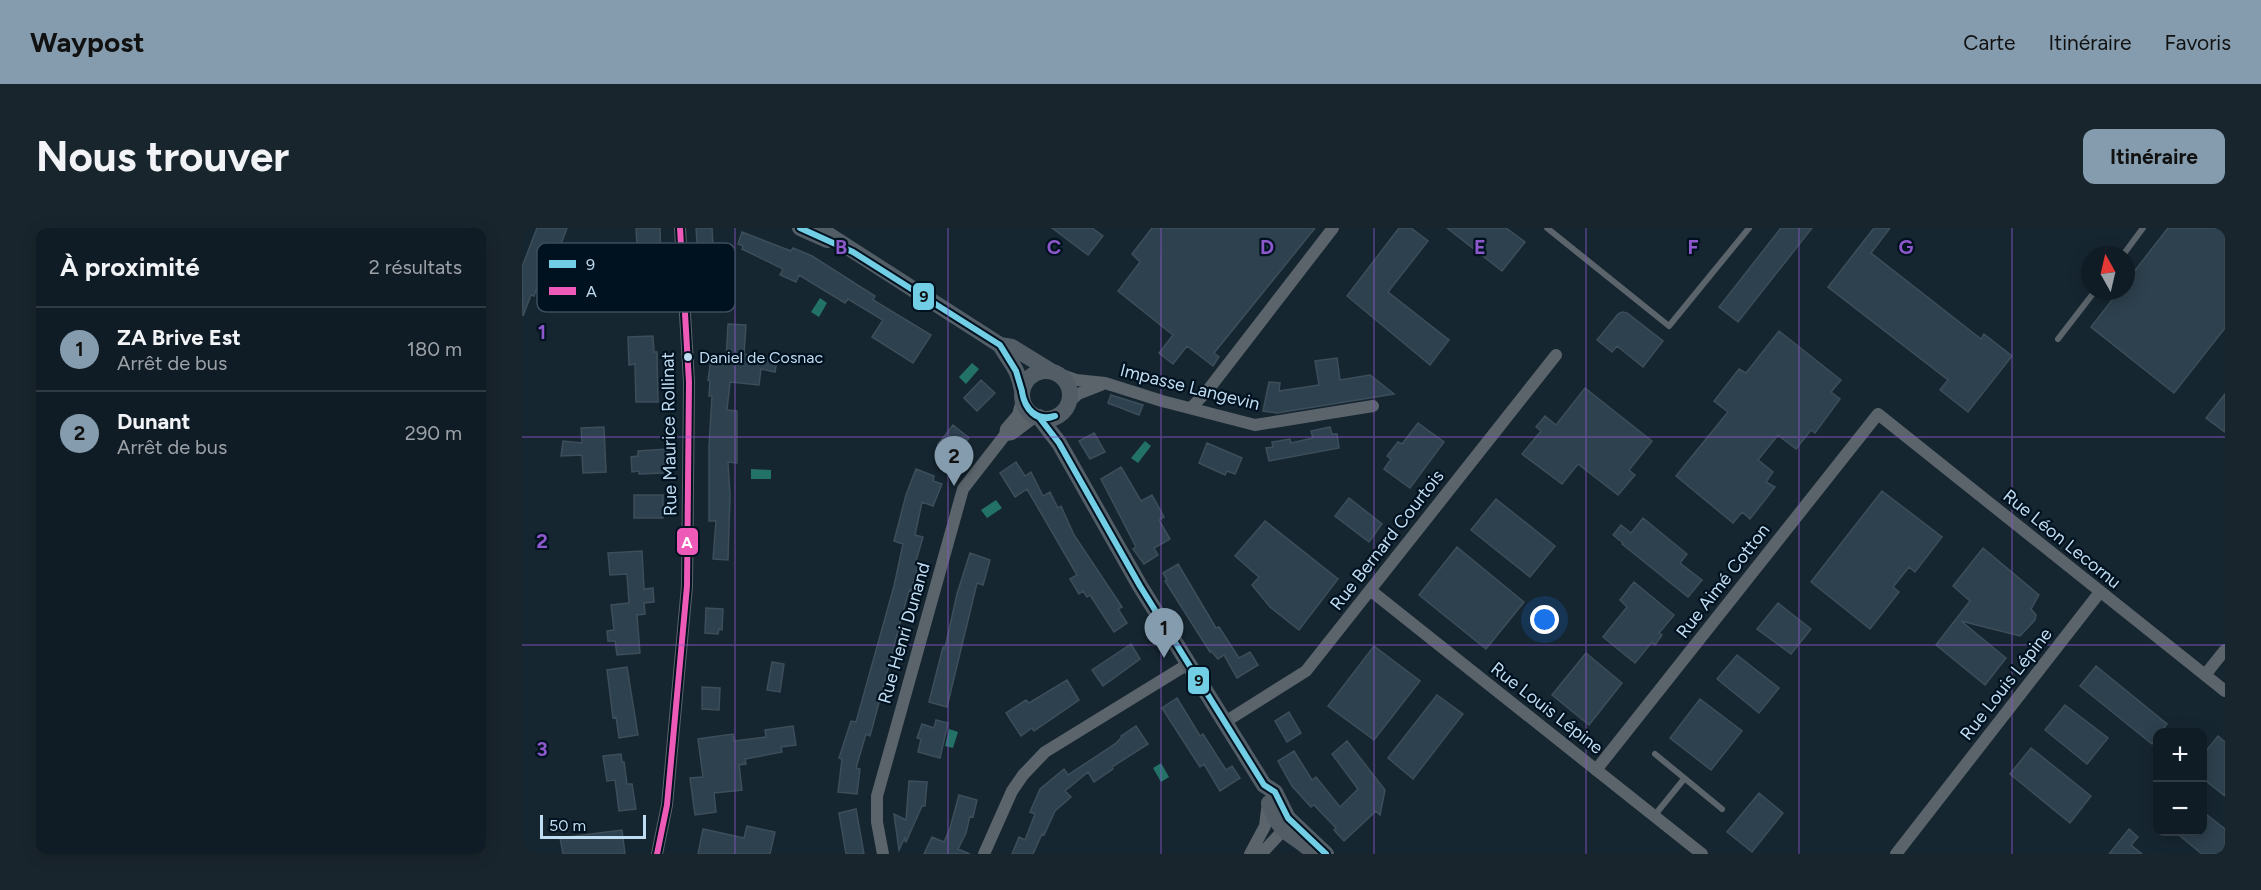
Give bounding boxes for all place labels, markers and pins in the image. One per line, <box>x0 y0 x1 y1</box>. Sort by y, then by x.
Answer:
place label: Daniel de Cosnac <box>699 348 823 367</box>
marker: Daniel de Cosnac <box>682 351 694 363</box>
pin: 2 <box>934 436 974 486</box>
pin: 1 <box>1144 608 1184 658</box>

